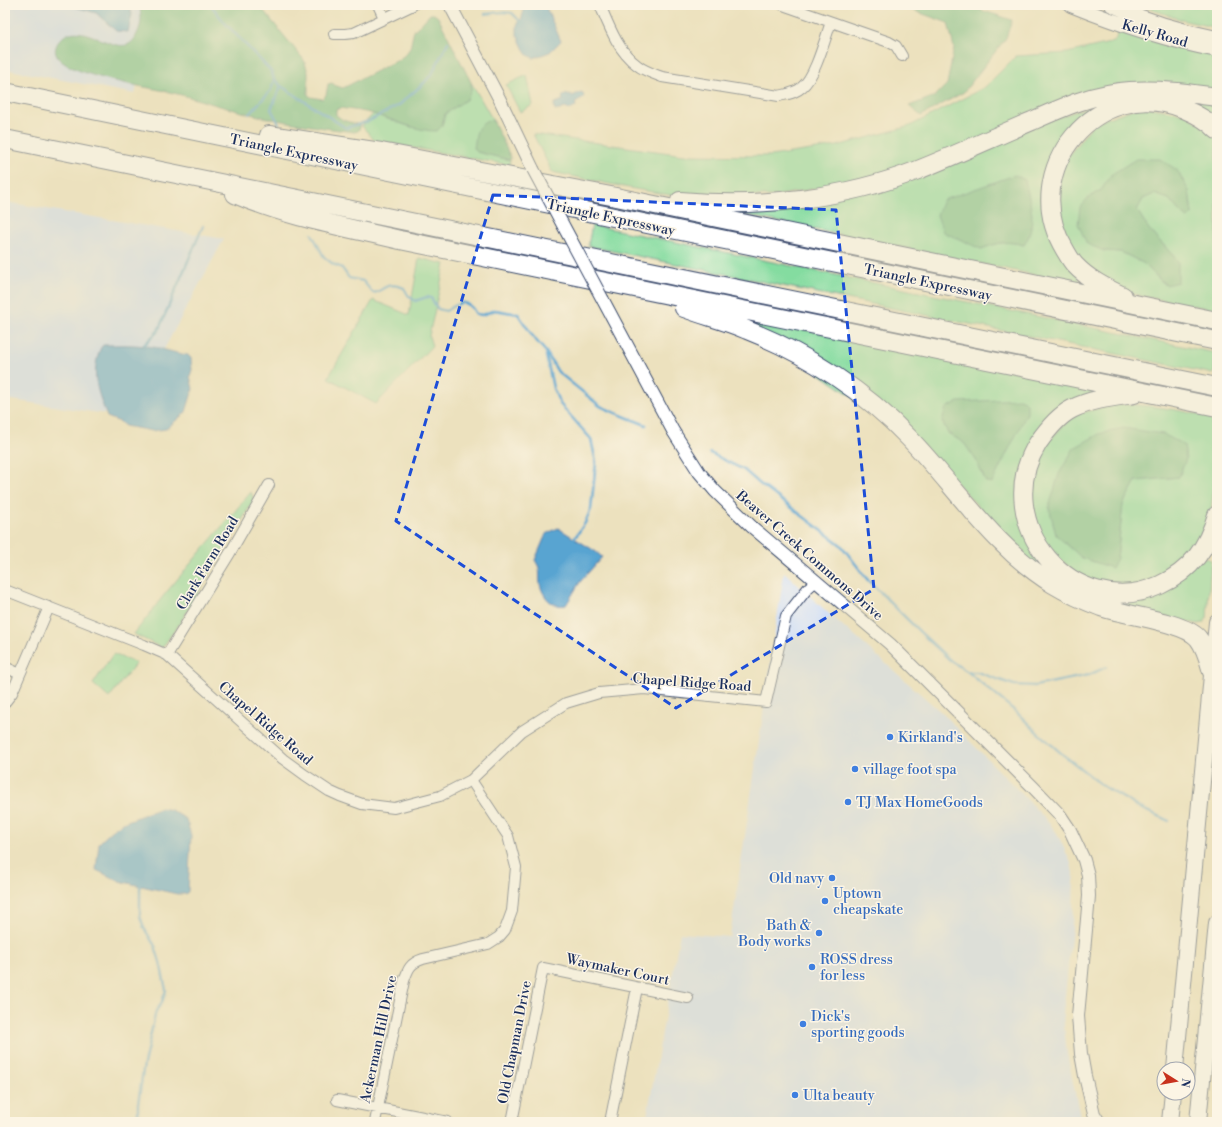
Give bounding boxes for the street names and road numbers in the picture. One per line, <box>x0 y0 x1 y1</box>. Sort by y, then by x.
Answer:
street label: Kelly Road <box>1120 16 1190 52</box>
street label: Triangle Expressway <box>228 131 360 175</box>
street label: Triangle Expressway <box>545 196 677 240</box>
street label: Triangle Expressway <box>862 261 994 305</box>
street label: Beaver Creek Commons Drive <box>731 486 887 625</box>
street label: Clark Farm Road <box>173 513 243 614</box>
street label: Chapel Ridge Road <box>632 670 752 696</box>
street label: Chapel Ridge Road <box>215 678 316 770</box>
street label: Waymaker Court <box>564 950 671 990</box>
street label: Ackerman Hill Drive <box>356 974 401 1106</box>
street label: Old Chapman Drive <box>494 979 536 1105</box>

